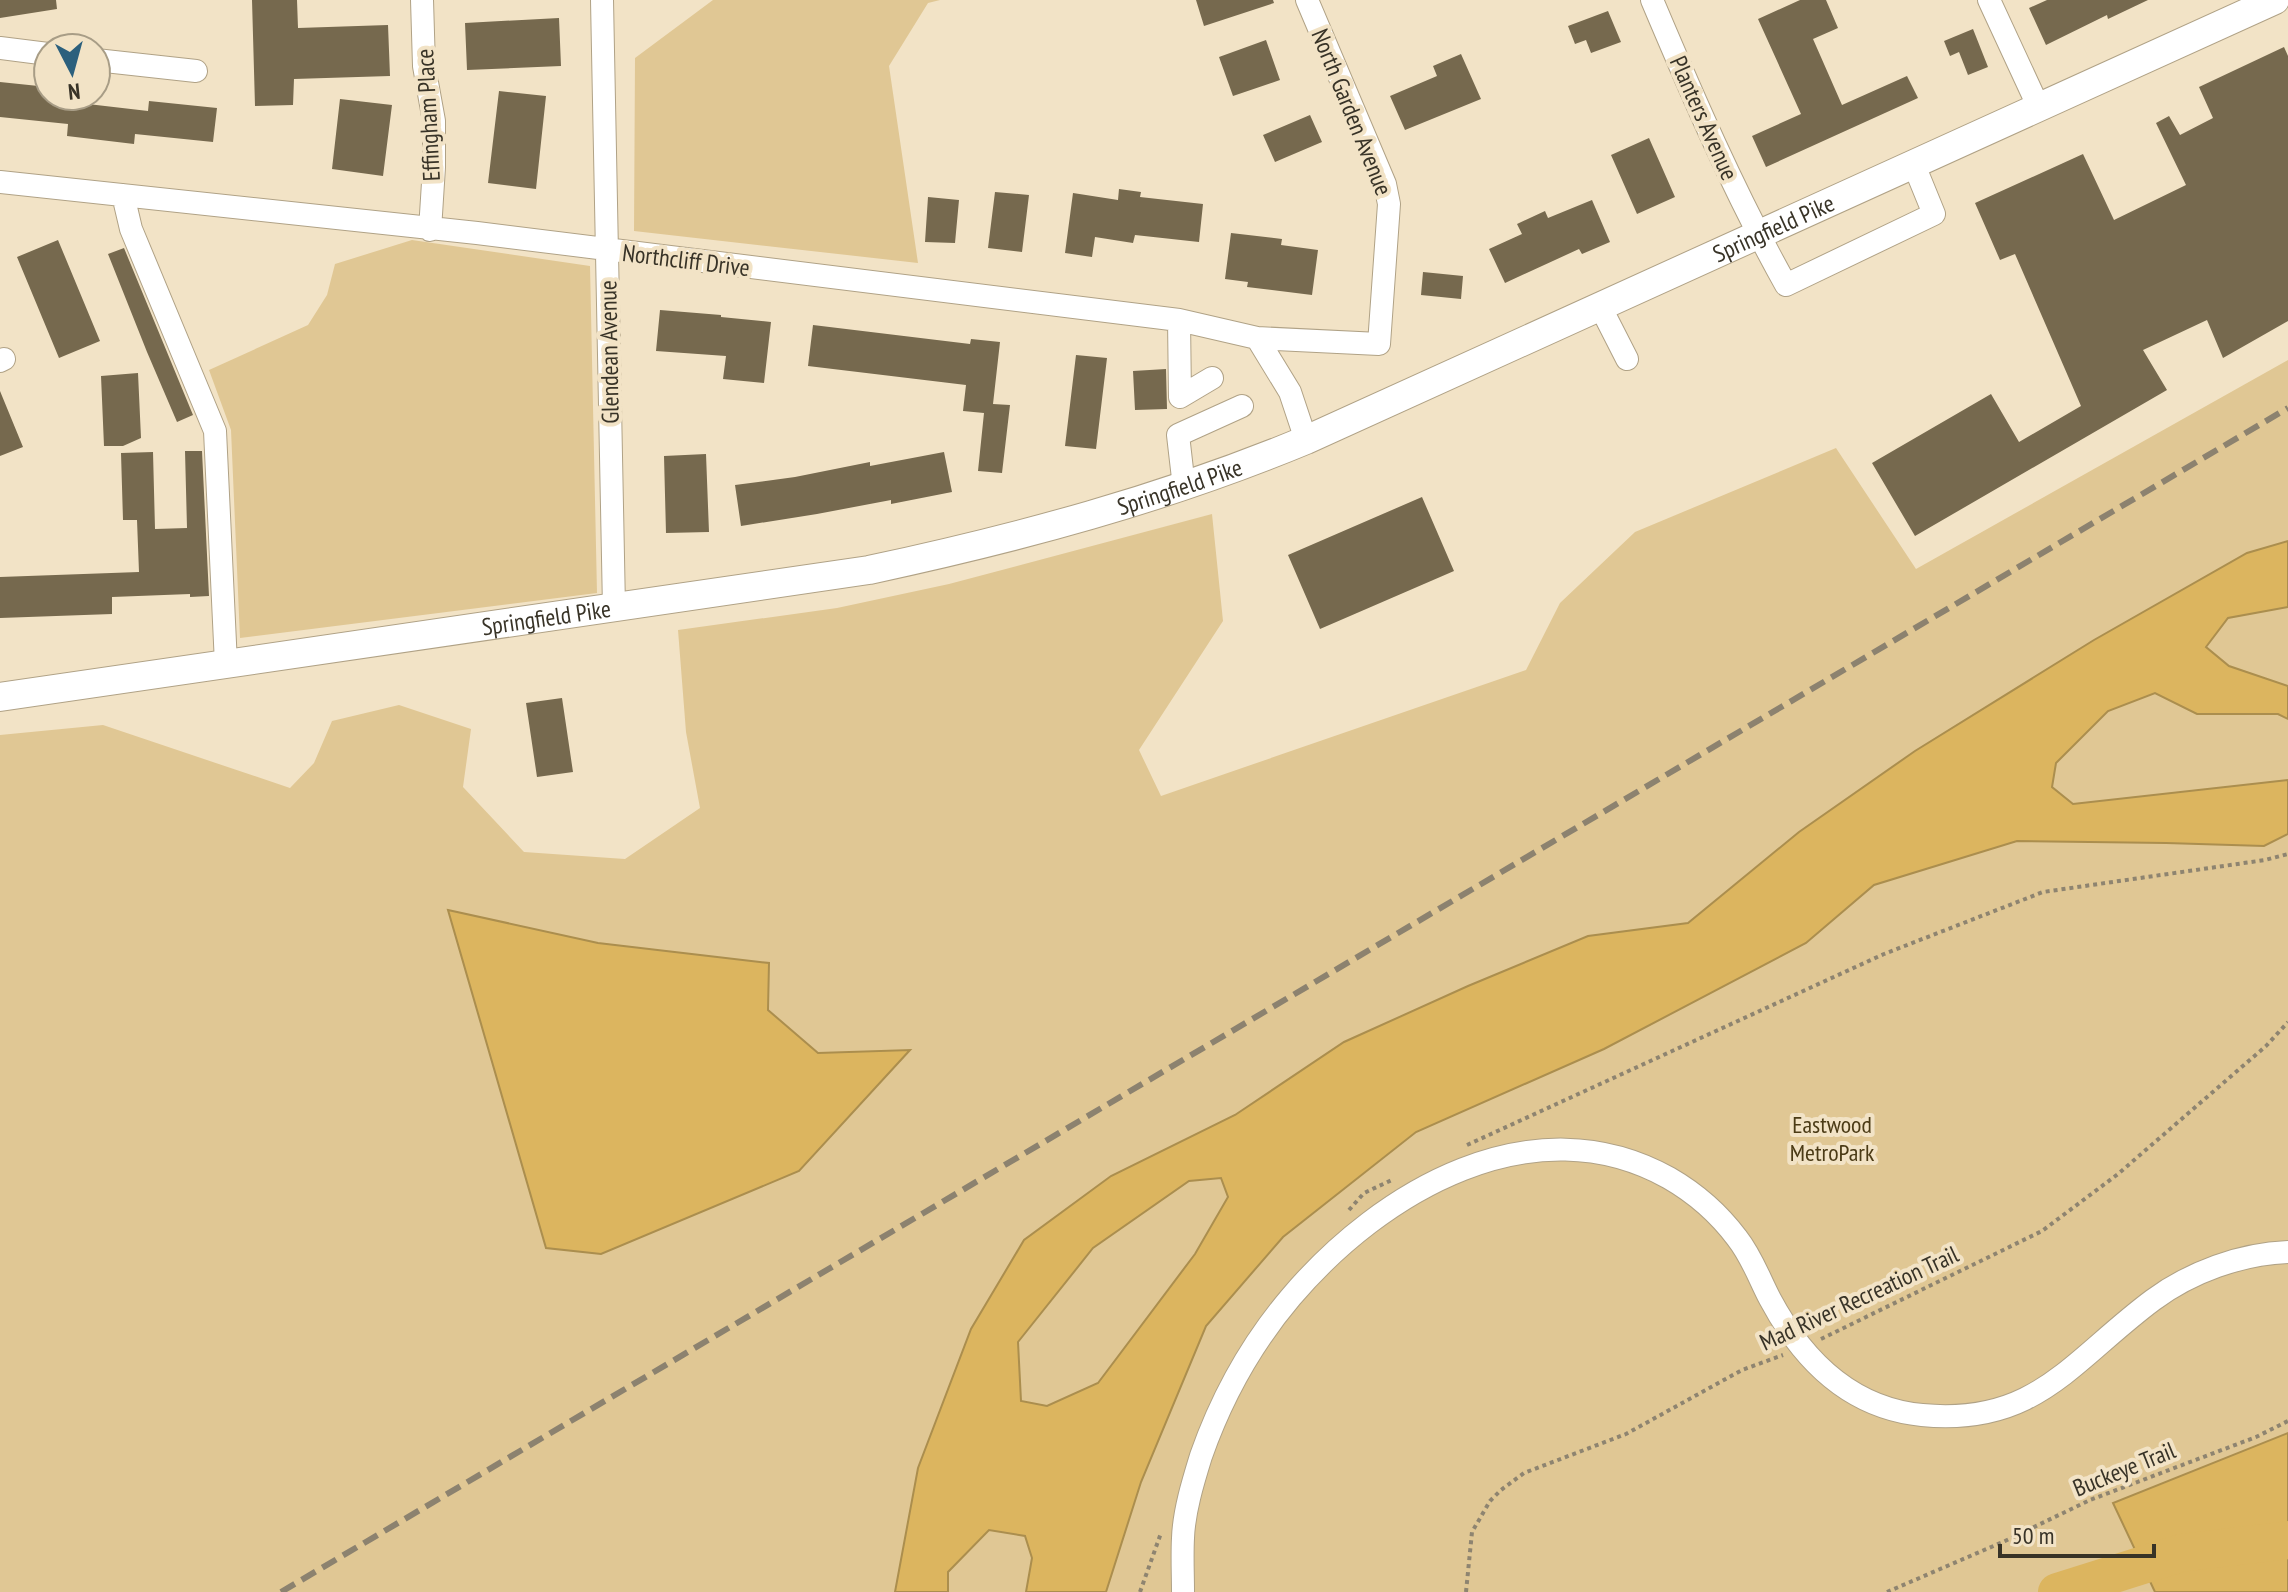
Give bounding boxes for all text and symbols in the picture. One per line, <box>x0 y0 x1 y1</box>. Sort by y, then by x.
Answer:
street label: North Garden Avenue <box>1305 24 1399 200</box>
north arrow <box>32 32 112 112</box>
street label: Effingham Place <box>409 48 447 182</box>
street label: Planters Avenue <box>1663 51 1745 185</box>
text: N <box>67 77 81 106</box>
street label: Springfield Pike <box>1708 187 1839 269</box>
street label: Northcliff Drive <box>621 237 751 283</box>
street label: Glendean Avenue <box>592 280 626 424</box>
street label: Springfield Pike <box>1113 451 1246 522</box>
street label: Springfield Pike <box>480 592 613 642</box>
park label: Eastwood MetroPark <box>1790 1109 1875 1168</box>
street label: Mad River Recreation Trail <box>1755 1238 1964 1358</box>
street label: Buckeye Trail <box>2068 1434 2180 1504</box>
scale bar <box>2000 1508 2154 1558</box>
text: 50 m <box>2012 1520 2054 1551</box>

